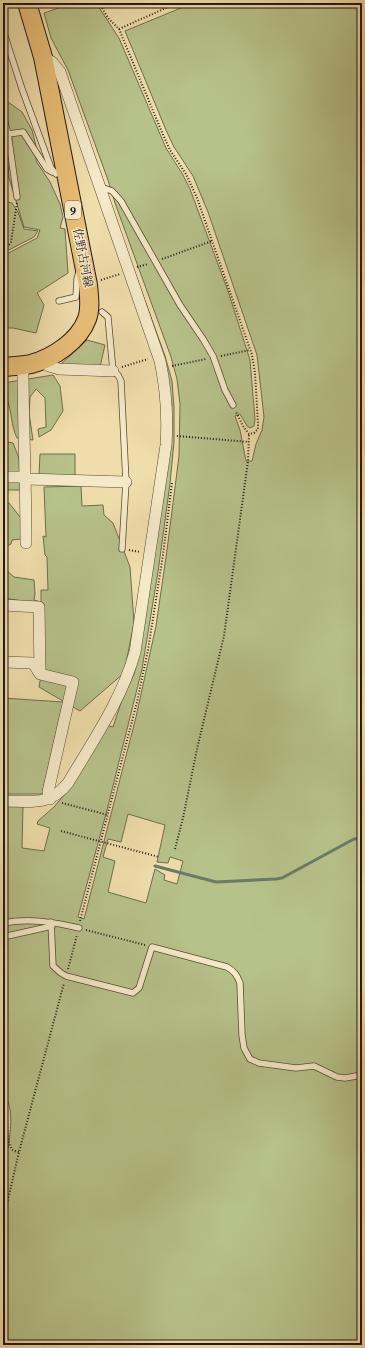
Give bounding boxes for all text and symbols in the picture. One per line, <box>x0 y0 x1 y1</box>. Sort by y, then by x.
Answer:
road number: 9 <box>65 201 81 219</box>
street label: 佐野古河線 <box>68 227 96 289</box>

